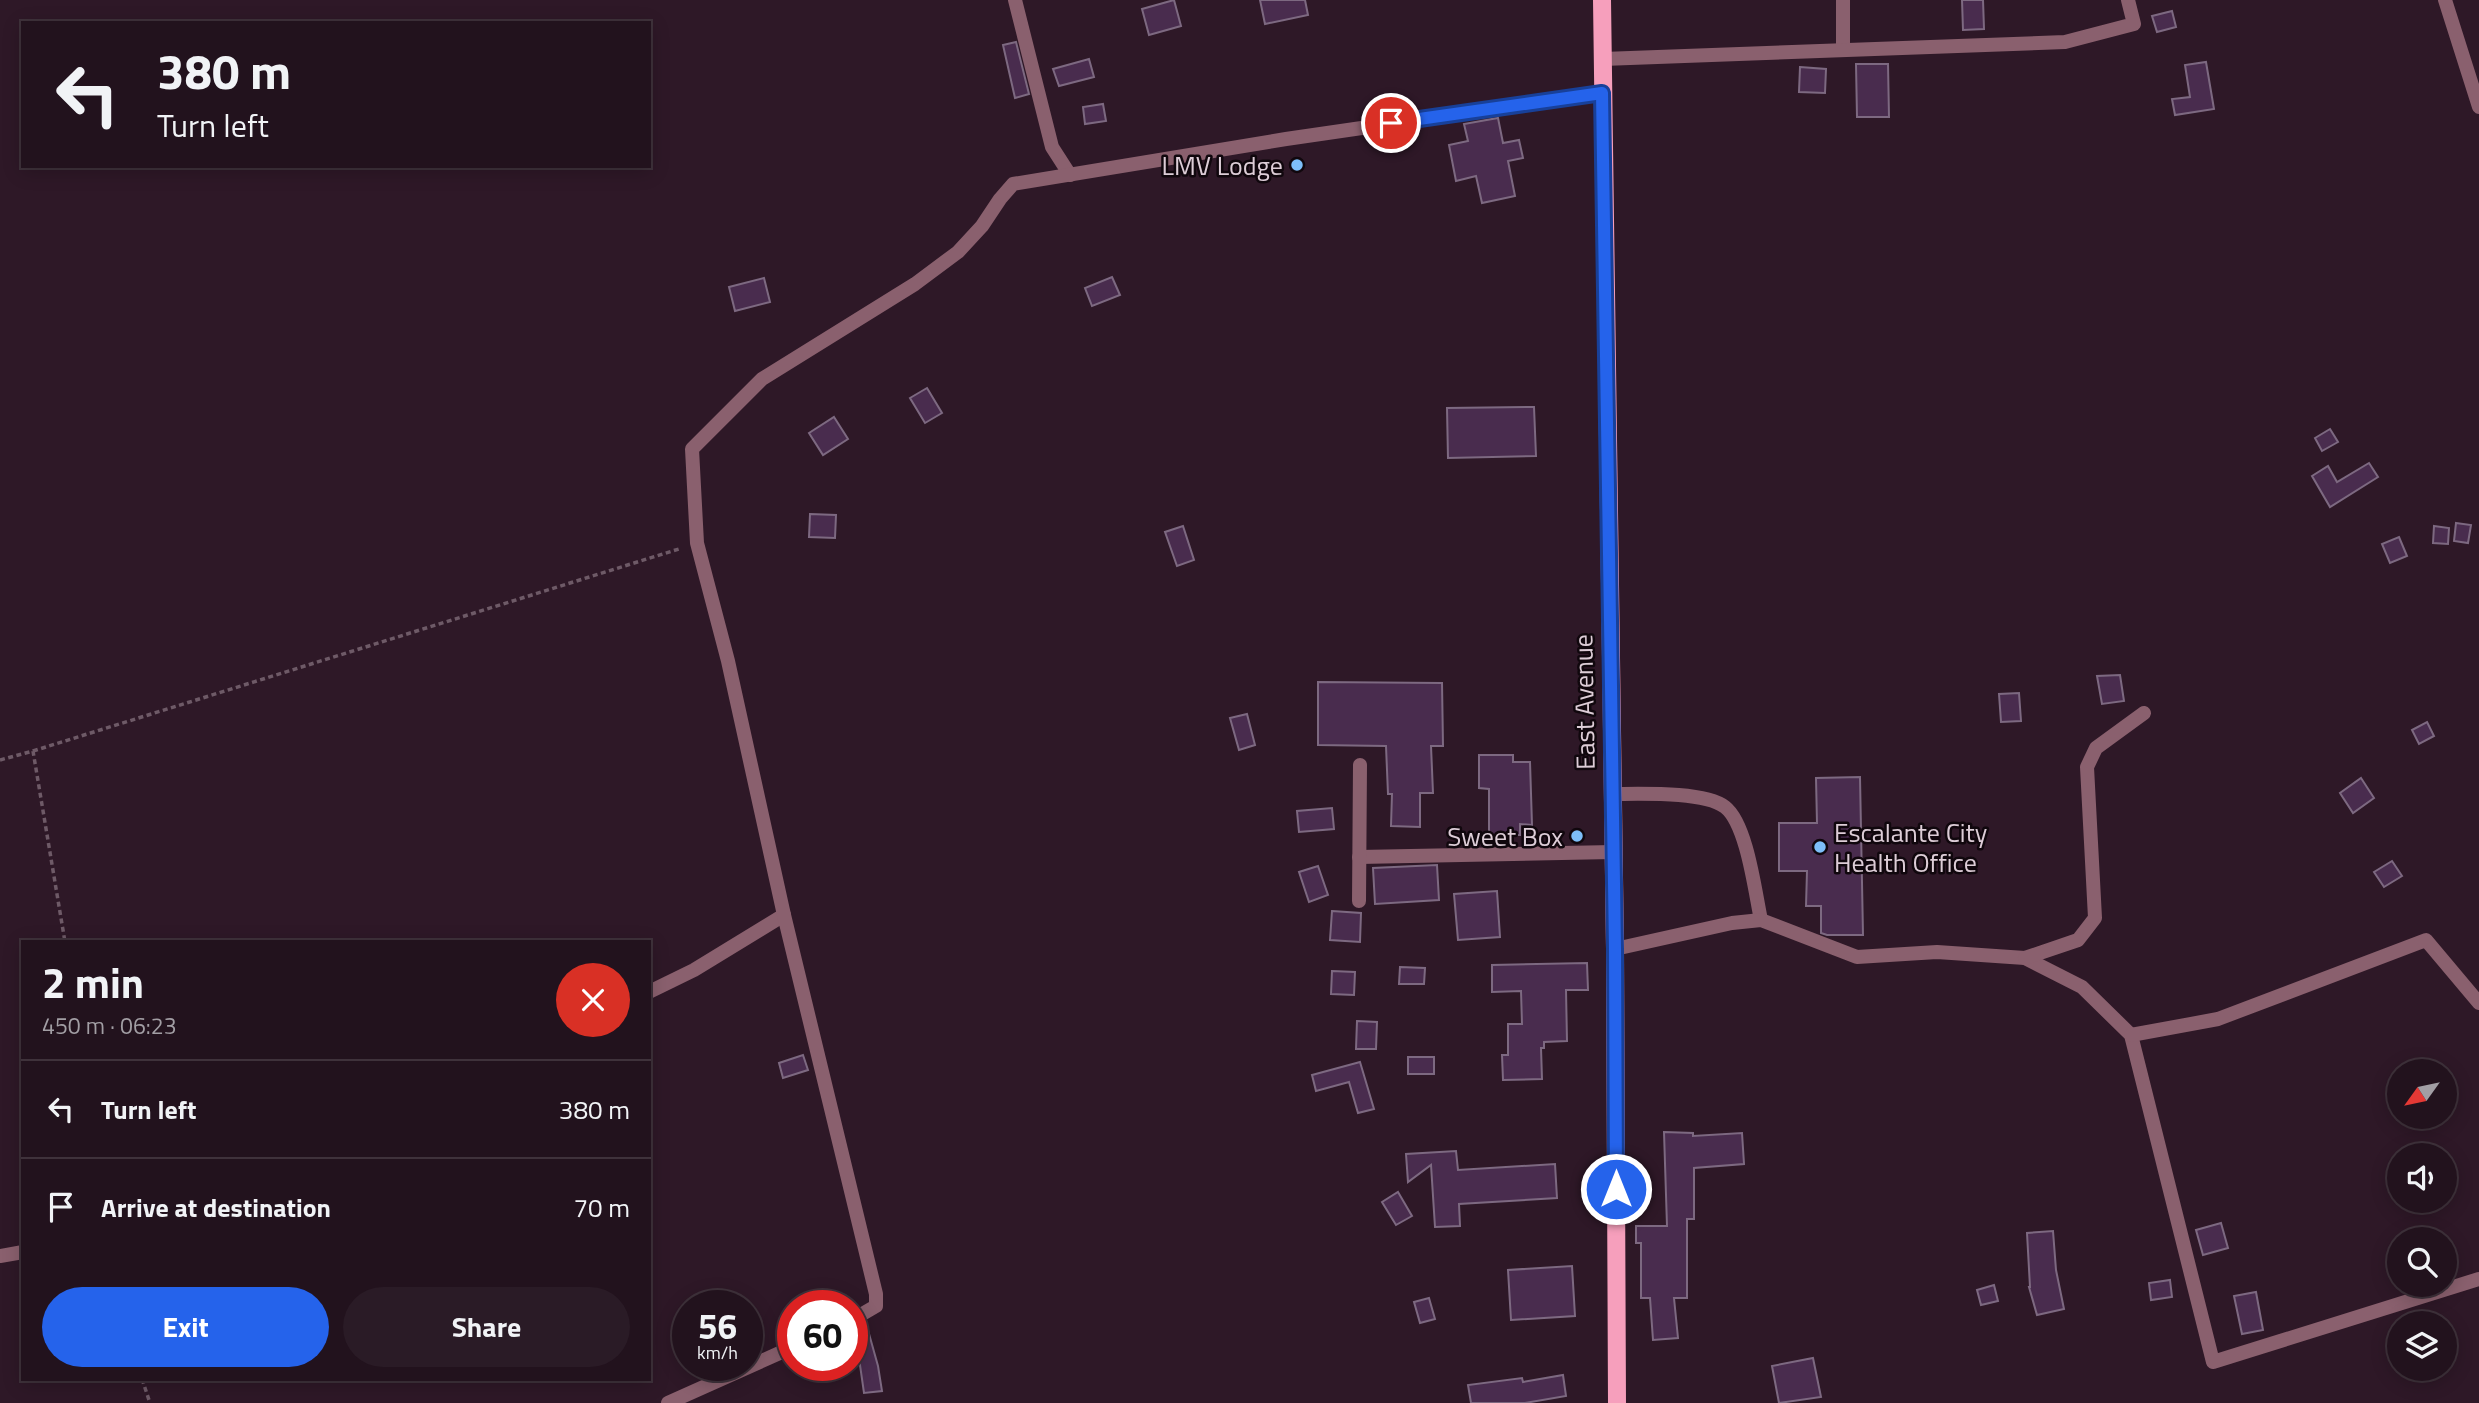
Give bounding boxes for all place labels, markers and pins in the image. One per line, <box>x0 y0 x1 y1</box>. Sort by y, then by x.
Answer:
pin <box>1361 93 1421 153</box>
place label: LMV Lodge <box>1162 146 1283 185</box>
marker: LMV Lodge <box>1289 157 1305 173</box>
place label: Escalante City Health Office <box>1834 813 1987 882</box>
place label: Sweet Box <box>1447 817 1563 856</box>
marker: Sweet Box <box>1569 828 1585 844</box>
marker: Escalante City Health Office <box>1812 839 1828 855</box>

